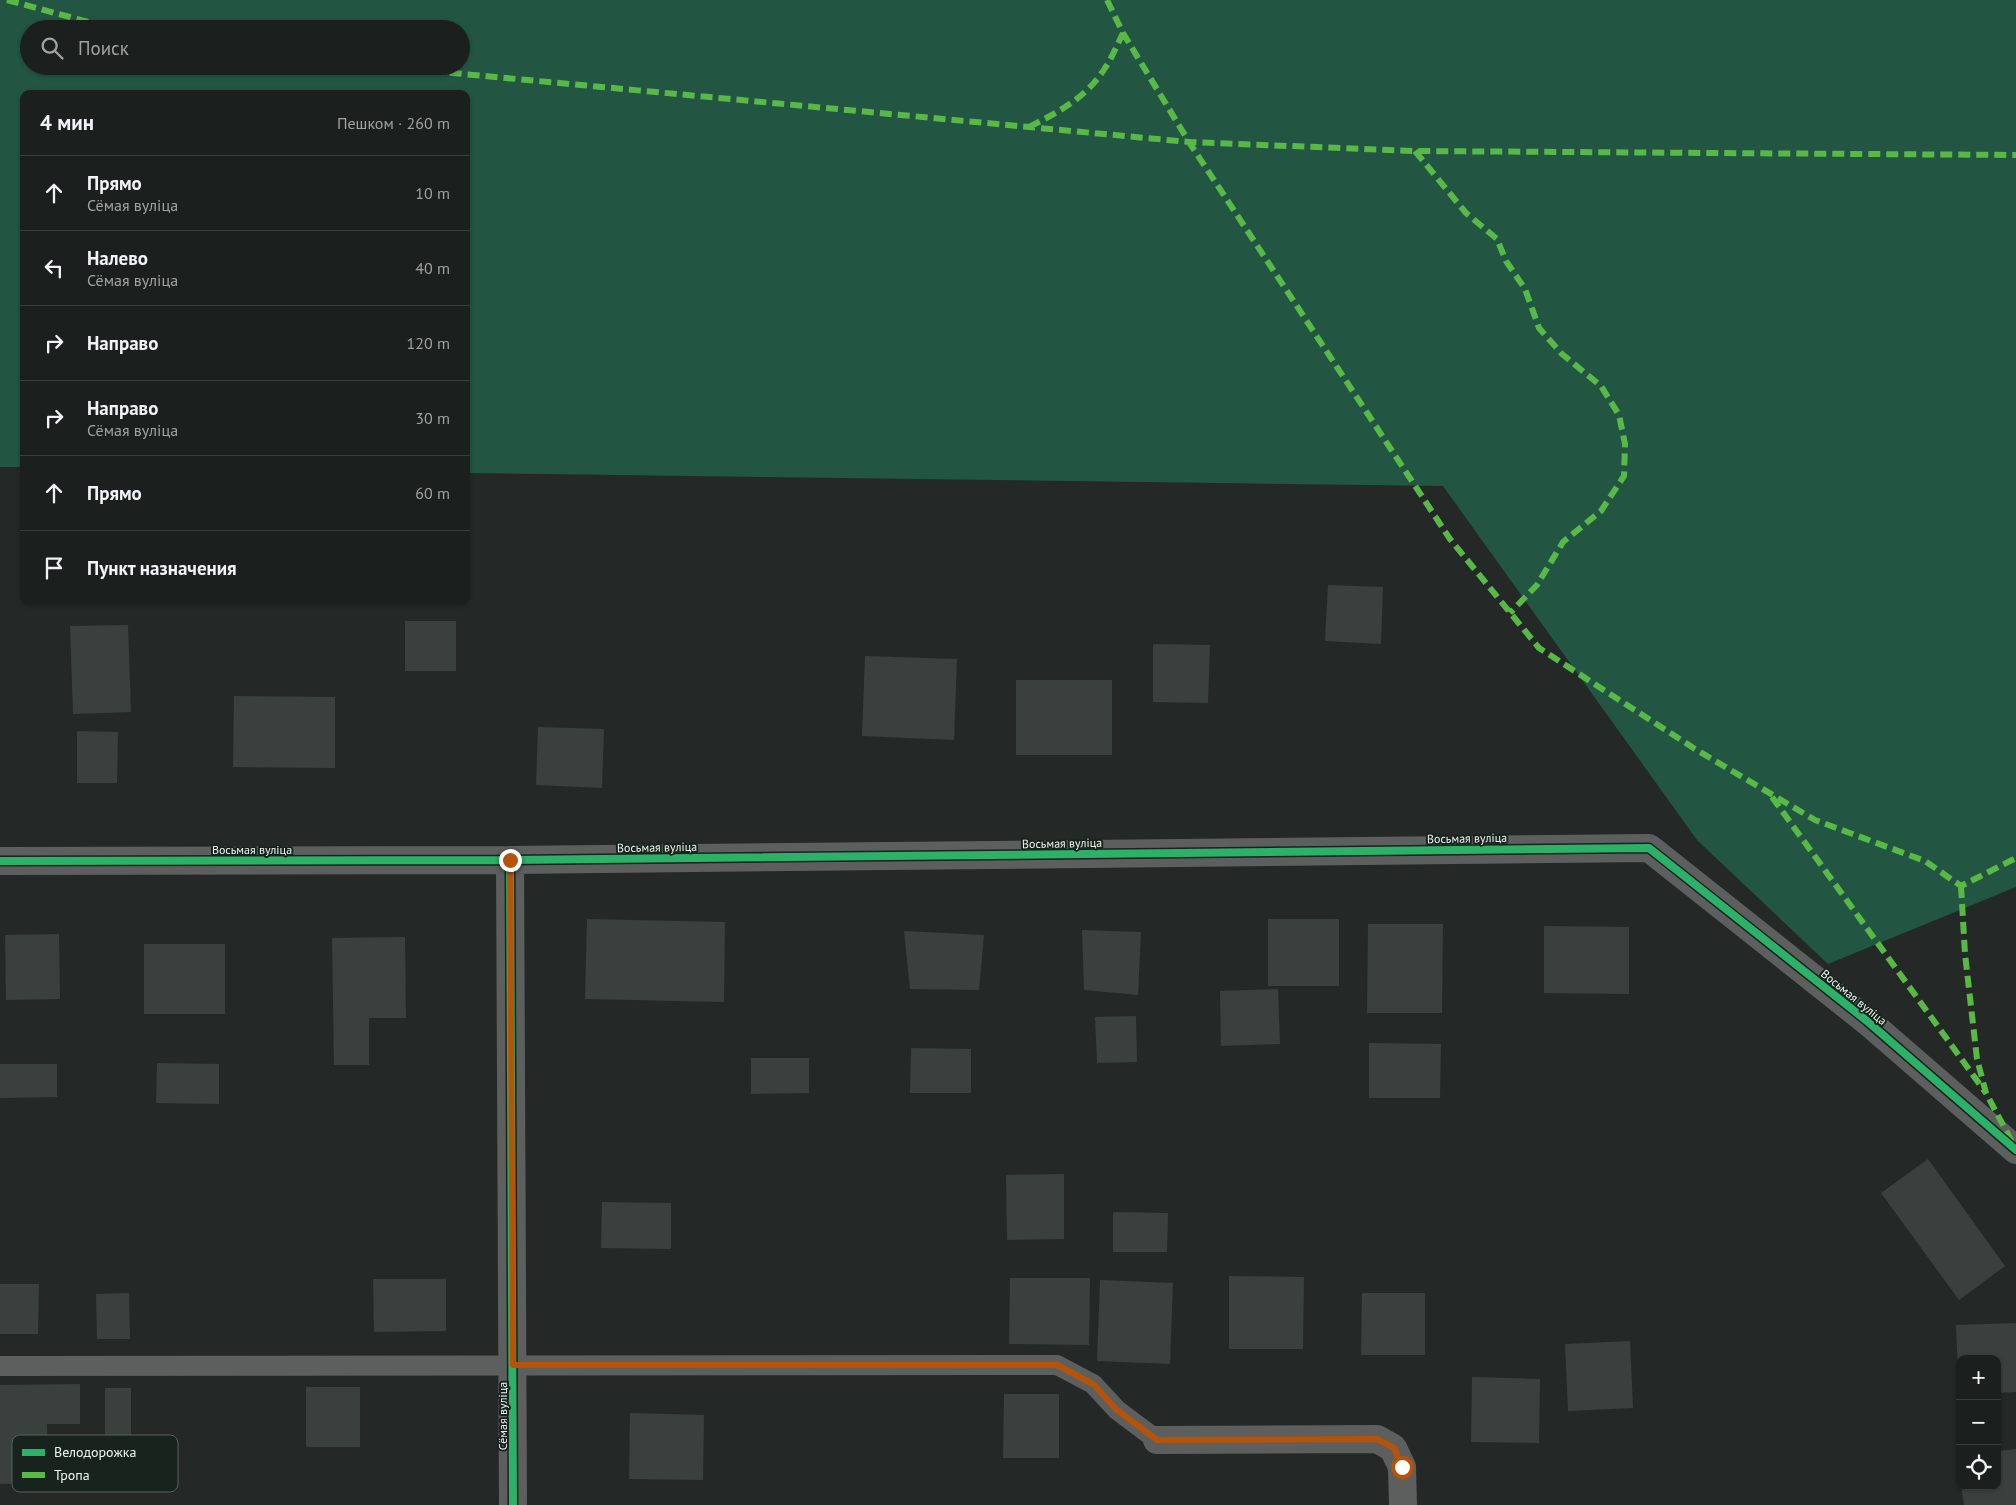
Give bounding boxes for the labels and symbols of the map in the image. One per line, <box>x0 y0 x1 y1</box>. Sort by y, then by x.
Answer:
street label: Восьмая вуліца <box>1427 830 1507 846</box>
street label: Восьмая вуліца <box>1022 835 1102 851</box>
street label: Восьмая вуліца <box>617 839 697 855</box>
street label: Восьмая вуліца <box>212 842 292 857</box>
route end <box>499 849 522 872</box>
street label: Восьмая вуліца <box>1818 966 1890 1028</box>
street label: Сёмая вуліца <box>495 1382 510 1450</box>
legend <box>12 1435 178 1492</box>
text: Велодорожка <box>54 1443 136 1461</box>
route start <box>1391 1456 1414 1479</box>
text: Тропа <box>54 1466 90 1484</box>

